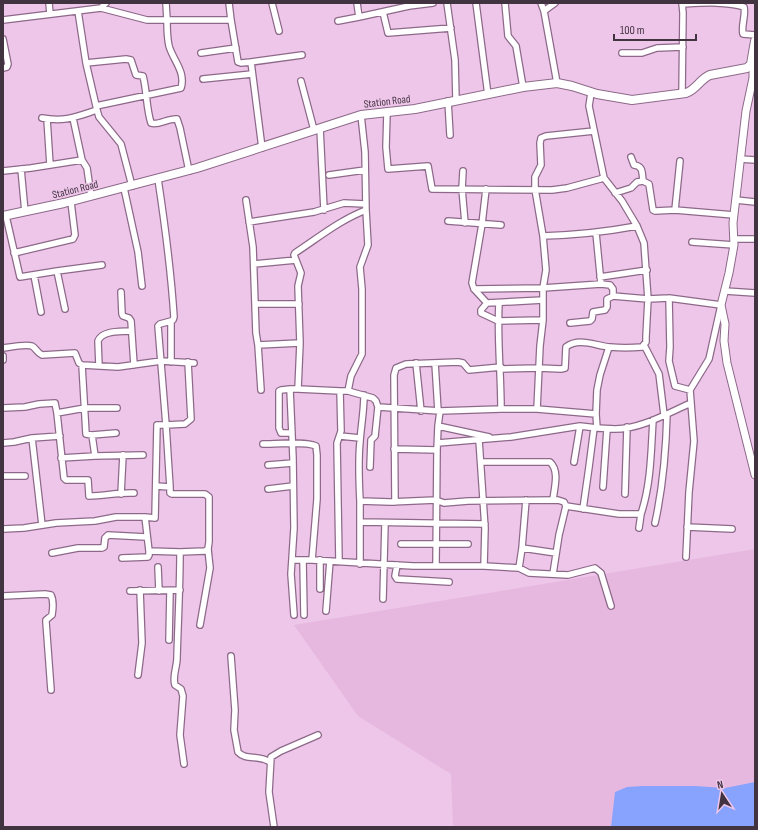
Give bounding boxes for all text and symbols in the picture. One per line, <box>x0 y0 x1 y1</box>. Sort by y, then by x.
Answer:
scale bar <box>614 16 696 42</box>
text: 100 m <box>620 23 645 38</box>
street label: Station Road <box>363 92 412 111</box>
street label: Station Road <box>51 177 100 201</box>
north arrow <box>702 774 742 814</box>
text: N <box>716 778 724 792</box>

